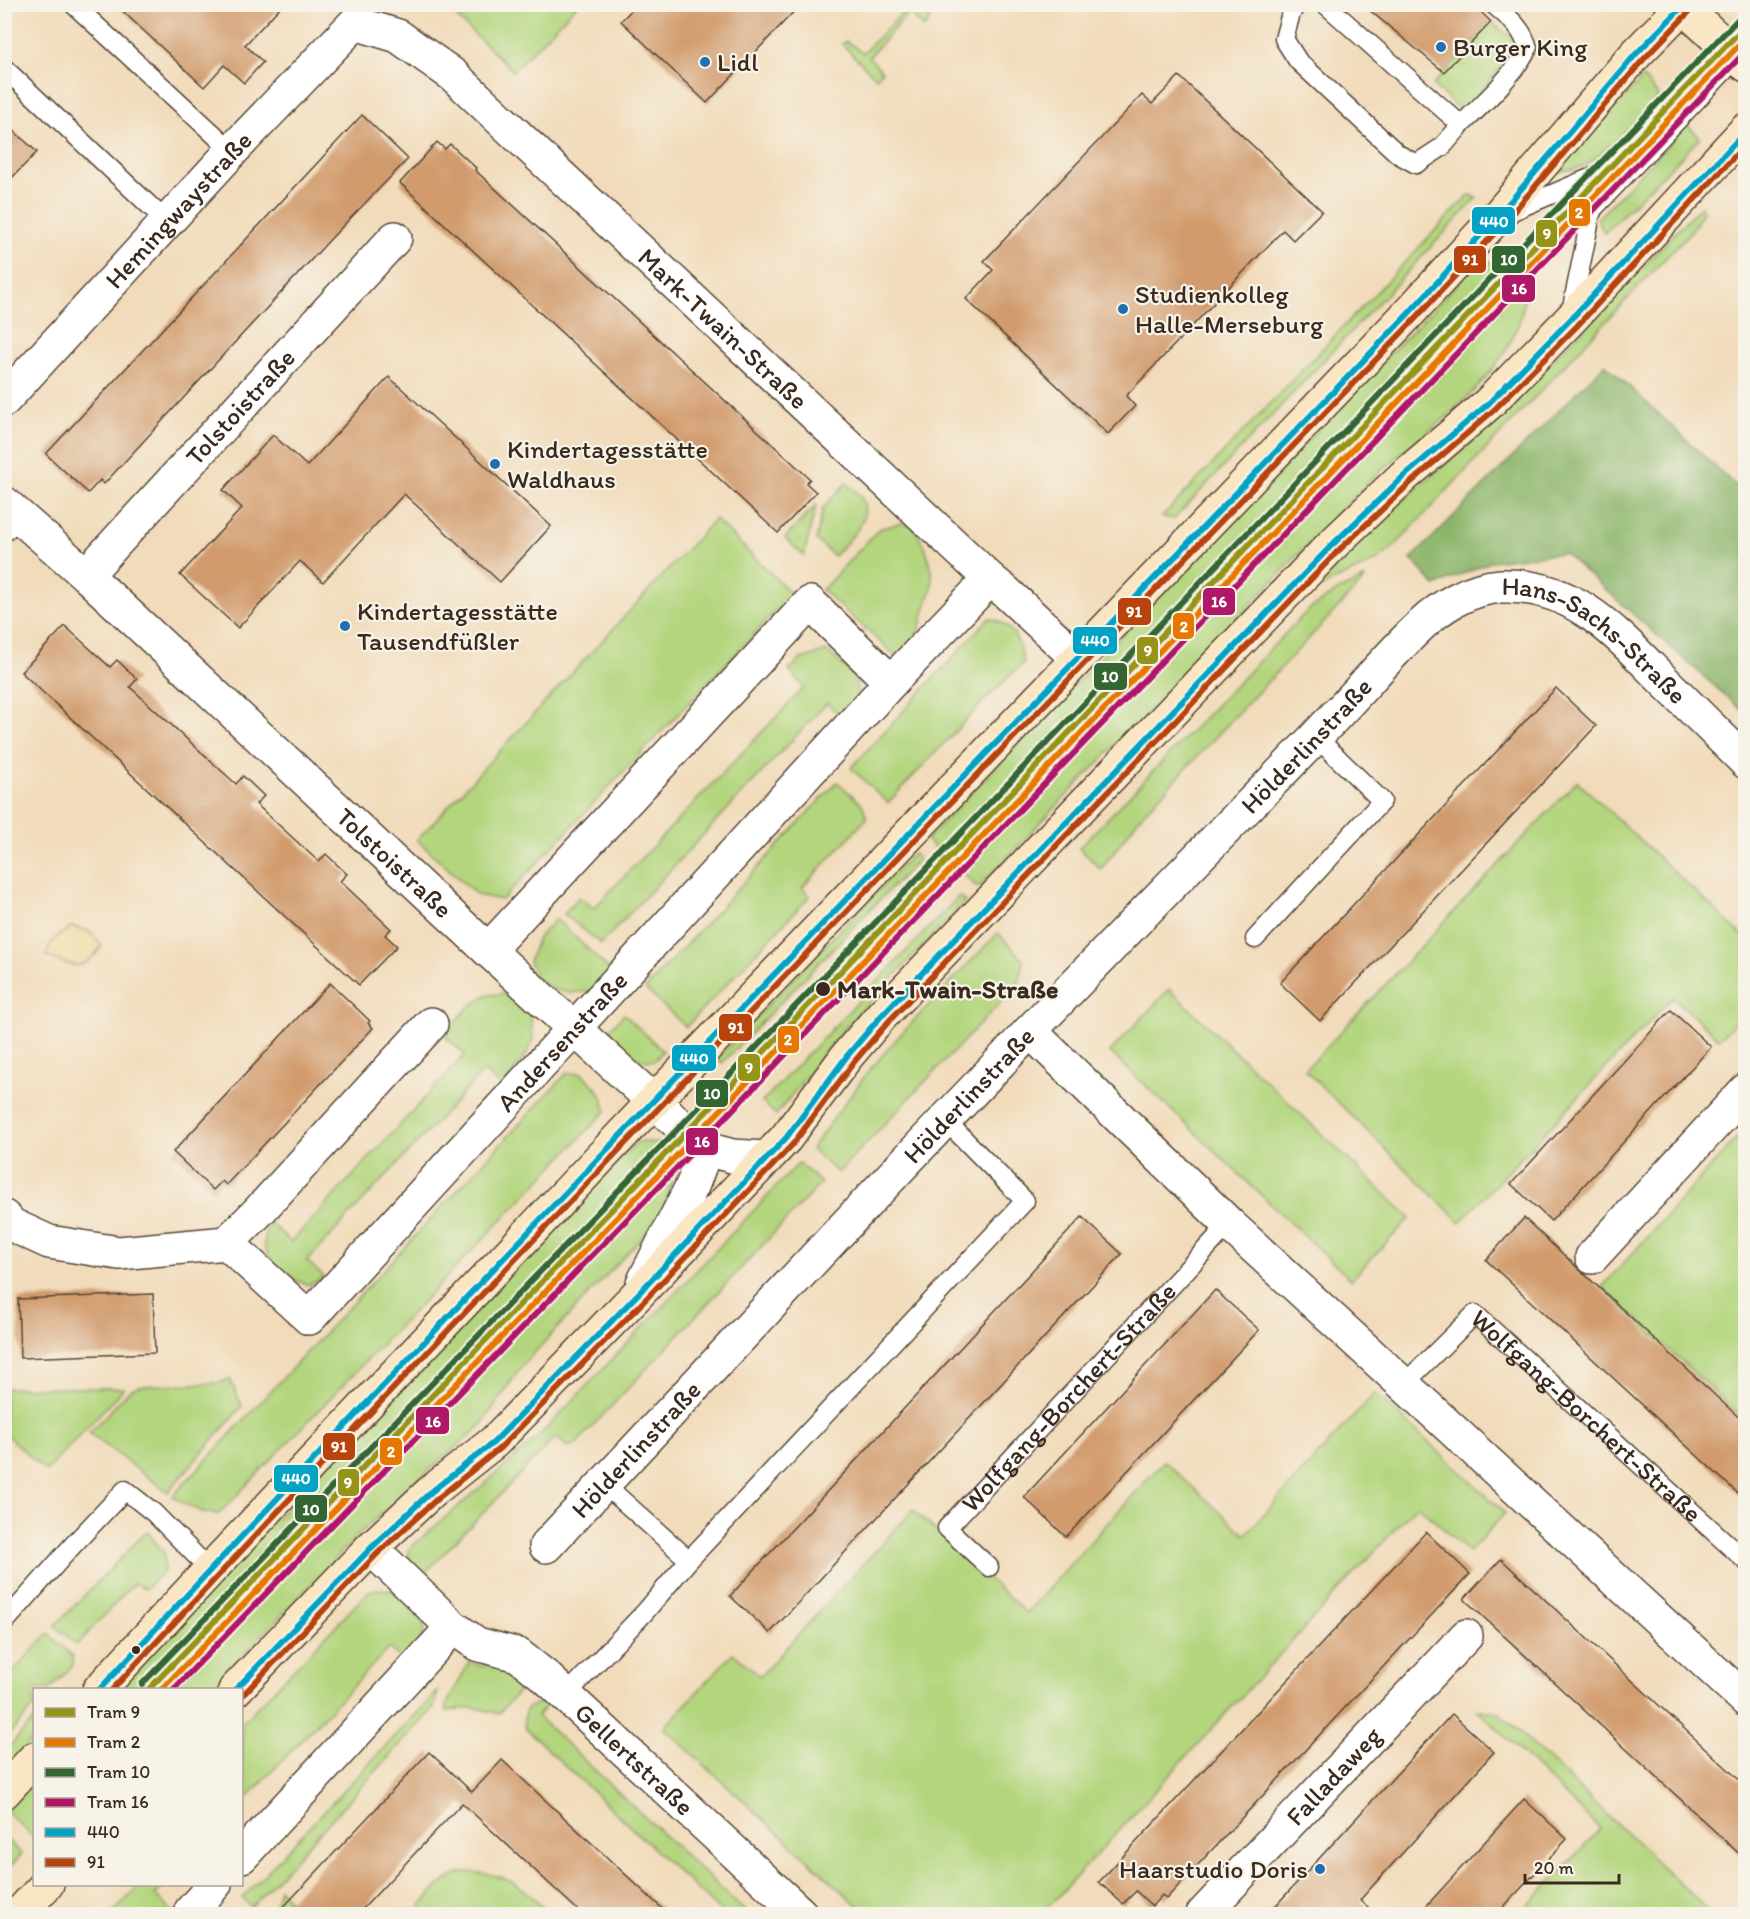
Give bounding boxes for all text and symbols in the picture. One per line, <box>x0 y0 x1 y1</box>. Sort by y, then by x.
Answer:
place label: Burger King <box>1453 31 1588 63</box>
marker: Burger King <box>1434 40 1448 54</box>
place label: Lidl <box>717 46 759 78</box>
marker: Lidl <box>698 55 712 69</box>
street label: Hemingwaystraße <box>98 124 259 295</box>
line badge: 2 <box>1568 198 1591 227</box>
text: 2 <box>1575 203 1584 222</box>
line badge: 440 <box>1471 206 1516 235</box>
text: 440 <box>1479 212 1509 231</box>
line badge: 9 <box>1535 219 1558 248</box>
text: 9 <box>1543 224 1551 243</box>
street label: Mark-Twain-Straße <box>631 241 815 416</box>
line badge: 91 <box>1453 245 1487 274</box>
line badge: 10 <box>1491 245 1526 274</box>
text: 91 <box>1462 250 1478 269</box>
text: 10 <box>1500 250 1518 269</box>
line badge: 16 <box>1501 274 1536 303</box>
place label: Studienkolleg Halle-Merseburg <box>1135 278 1324 340</box>
text: 16 <box>1511 279 1527 298</box>
marker: Studienkolleg Halle-Merseburg <box>1116 302 1130 316</box>
street label: Tolstoistraße <box>178 342 302 472</box>
place label: Kindertagesstätte Waldhaus <box>507 433 708 495</box>
marker: Kindertagesstätte Waldhaus <box>488 457 502 471</box>
street label: Hans-Sachs-Straße <box>1501 570 1694 711</box>
line badge: 16 <box>1202 587 1236 616</box>
text: 16 <box>1211 592 1227 611</box>
place label: Kindertagesstätte Tausendfüßler <box>357 595 558 657</box>
line badge: 91 <box>1117 597 1152 626</box>
text: 91 <box>1126 602 1142 621</box>
line badge: 2 <box>1172 612 1195 640</box>
text: 2 <box>1180 617 1189 636</box>
marker: Kindertagesstätte Tausendfüßler <box>338 619 352 633</box>
line badge: 440 <box>1072 626 1118 655</box>
text: 440 <box>1080 631 1110 650</box>
line badge: 9 <box>1136 636 1159 665</box>
text: 9 <box>1144 641 1152 660</box>
line badge: 10 <box>1093 662 1128 691</box>
text: 10 <box>1101 667 1119 686</box>
street label: Hölderlinstraße <box>1234 671 1379 820</box>
street label: Tolstoistraße <box>330 801 459 925</box>
street label: Andersenstraße <box>490 965 634 1118</box>
place label: Mark-Twain-Straße <box>837 973 1058 1005</box>
marker: Mark-Twain-Straße <box>814 980 832 998</box>
line badge: 91 <box>718 1013 753 1042</box>
text: 91 <box>728 1018 744 1037</box>
street label: Hölderlinstraße <box>896 1020 1041 1170</box>
line badge: 2 <box>777 1025 800 1054</box>
text: 2 <box>784 1030 793 1049</box>
line badge: 440 <box>671 1044 717 1072</box>
text: 440 <box>679 1049 709 1068</box>
line badge: 9 <box>737 1053 761 1082</box>
text: 9 <box>745 1058 753 1077</box>
line badge: 10 <box>695 1079 729 1108</box>
text: 10 <box>703 1084 721 1103</box>
line badge: 16 <box>685 1127 719 1156</box>
text: 16 <box>694 1132 710 1151</box>
street label: Wolfgang-Borchert-Straße <box>954 1276 1183 1518</box>
street label: Wolfgang-Borchert-Straße <box>1464 1302 1709 1529</box>
street label: Hölderlinstraße <box>564 1374 708 1525</box>
line badge: 16 <box>415 1406 450 1435</box>
text: 16 <box>425 1412 441 1431</box>
line badge: 91 <box>322 1432 356 1461</box>
text: 91 <box>331 1437 347 1456</box>
line badge: 2 <box>379 1437 403 1466</box>
text: 2 <box>387 1442 396 1461</box>
line badge: 440 <box>273 1464 319 1493</box>
line badge: 9 <box>337 1468 360 1497</box>
text: 440 <box>281 1469 311 1488</box>
text: 9 <box>344 1473 352 1492</box>
line badge: 10 <box>294 1494 328 1523</box>
text: 10 <box>302 1500 320 1519</box>
unlabelled marker <box>130 1644 142 1656</box>
legend <box>33 1688 243 1886</box>
street label: Gellertstraße <box>568 1696 701 1822</box>
text: Tram 9 <box>87 1701 140 1723</box>
street label: Falladaweg <box>1279 1719 1389 1832</box>
text: Tram 2 <box>87 1731 141 1753</box>
text: Tram 10 <box>87 1761 150 1783</box>
text: Tram 16 <box>87 1791 149 1813</box>
text: 440 <box>87 1821 120 1843</box>
scale bar <box>1525 1847 1620 1885</box>
text: 91 <box>87 1851 105 1873</box>
place label: Haarstudio Doris <box>1119 1853 1308 1885</box>
text: 20 m <box>1534 1857 1574 1879</box>
marker: Haarstudio Doris <box>1313 1862 1327 1876</box>

